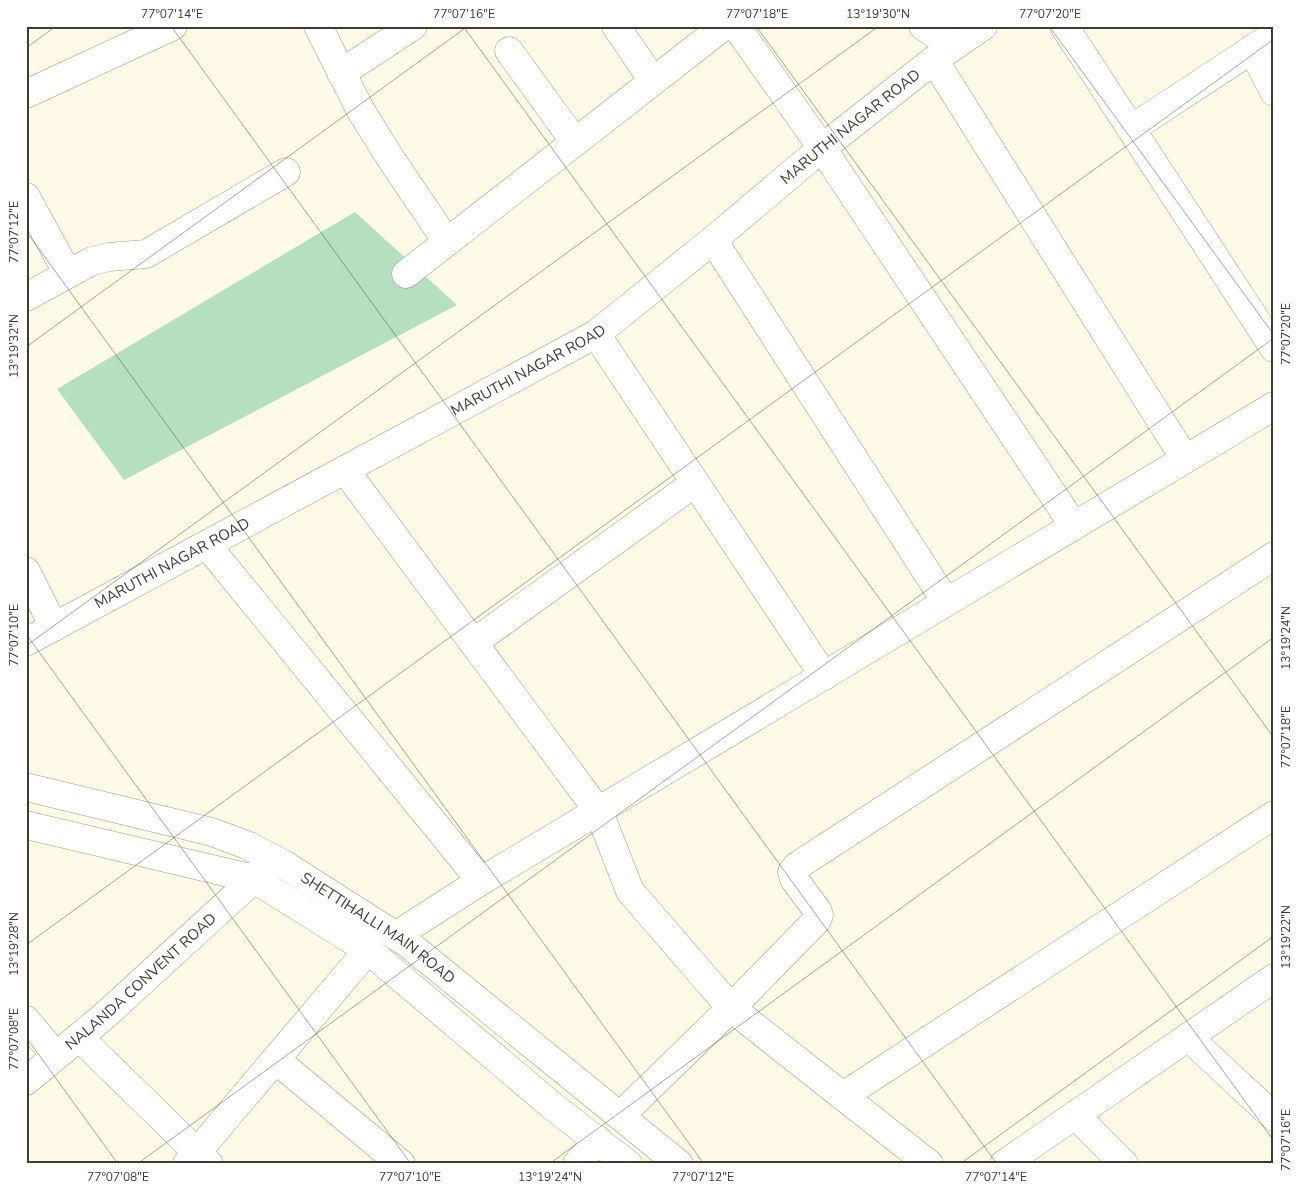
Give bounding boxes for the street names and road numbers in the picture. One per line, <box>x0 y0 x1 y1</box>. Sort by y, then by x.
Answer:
street label: MARUTHI NAGAR ROAD <box>776 65 924 189</box>
street label: MARUTHI NAGAR ROAD <box>447 320 610 421</box>
street label: MARUTHI NAGAR ROAD <box>91 513 253 613</box>
street label: SHETTIHALLI MAIN ROAD <box>297 868 459 988</box>
street label: NALANDA CONVENT ROAD <box>61 908 221 1054</box>

